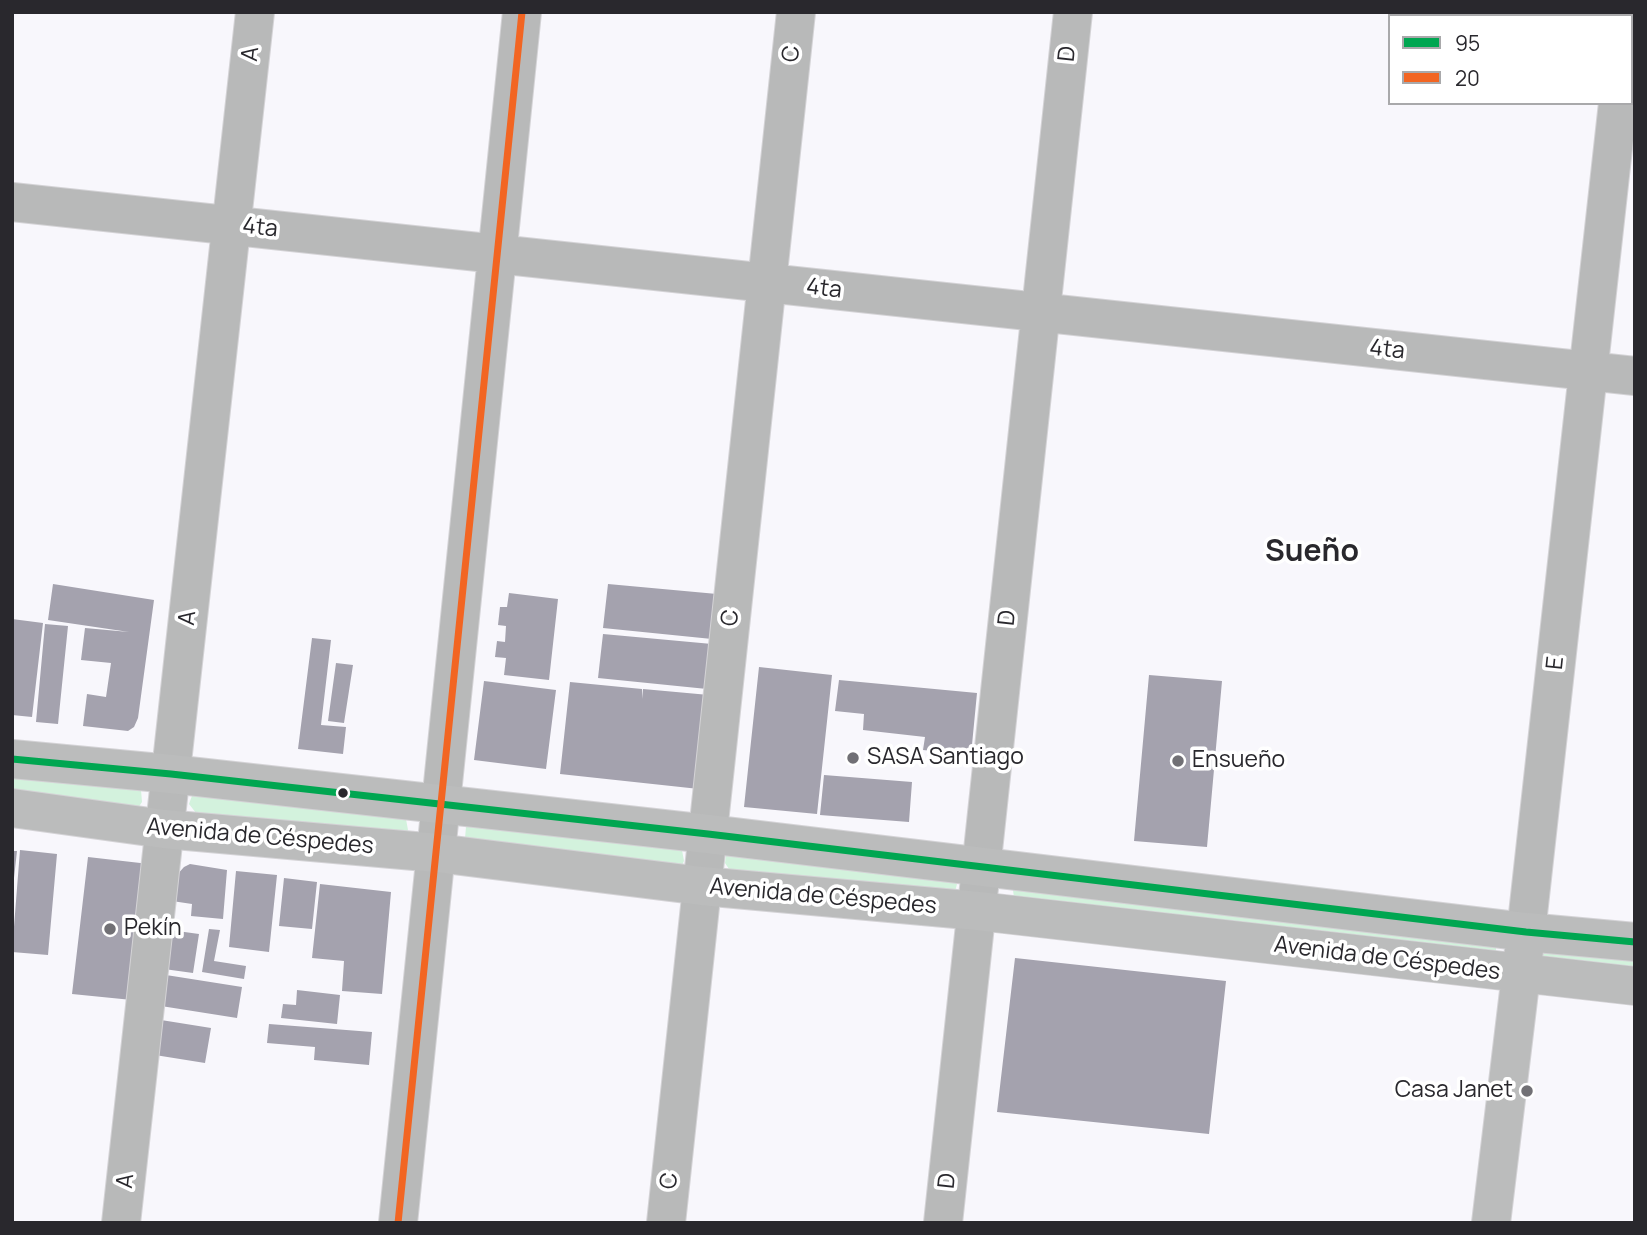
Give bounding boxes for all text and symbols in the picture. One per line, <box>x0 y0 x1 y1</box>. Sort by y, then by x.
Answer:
legend <box>1388 14 1633 105</box>
text: 95 <box>1455 29 1480 57</box>
street label: C <box>777 44 807 64</box>
street label: A <box>237 45 265 63</box>
street label: D <box>1053 45 1083 63</box>
text: 20 <box>1455 64 1480 92</box>
street label: 4ta <box>241 212 279 244</box>
street label: 4ta <box>805 273 843 305</box>
street label: 4ta <box>1368 334 1406 366</box>
district label: Sueño <box>1265 535 1359 571</box>
street label: C <box>716 608 746 628</box>
street label: A <box>174 609 202 627</box>
street label: D <box>993 609 1023 627</box>
street label: E <box>1542 655 1570 671</box>
place label: SASA Santiago <box>867 744 1024 772</box>
place label: Ensueño <box>1192 747 1285 775</box>
marker: SASA Santiago <box>845 750 861 766</box>
marker: Ensueño <box>1170 753 1186 769</box>
unlabelled marker <box>336 786 350 800</box>
street label: Avenida de Céspedes <box>145 813 375 861</box>
street label: Avenida de Céspedes <box>708 873 938 921</box>
place label: Pekín <box>124 915 182 943</box>
marker: Pekín <box>102 921 118 937</box>
street label: Avenida de Céspedes <box>1272 931 1502 987</box>
place label: Casa Janet <box>1395 1077 1513 1105</box>
marker: Casa Janet <box>1519 1083 1535 1099</box>
street label: C <box>655 1171 685 1191</box>
street label: A <box>112 1172 140 1190</box>
street label: D <box>933 1172 963 1190</box>

